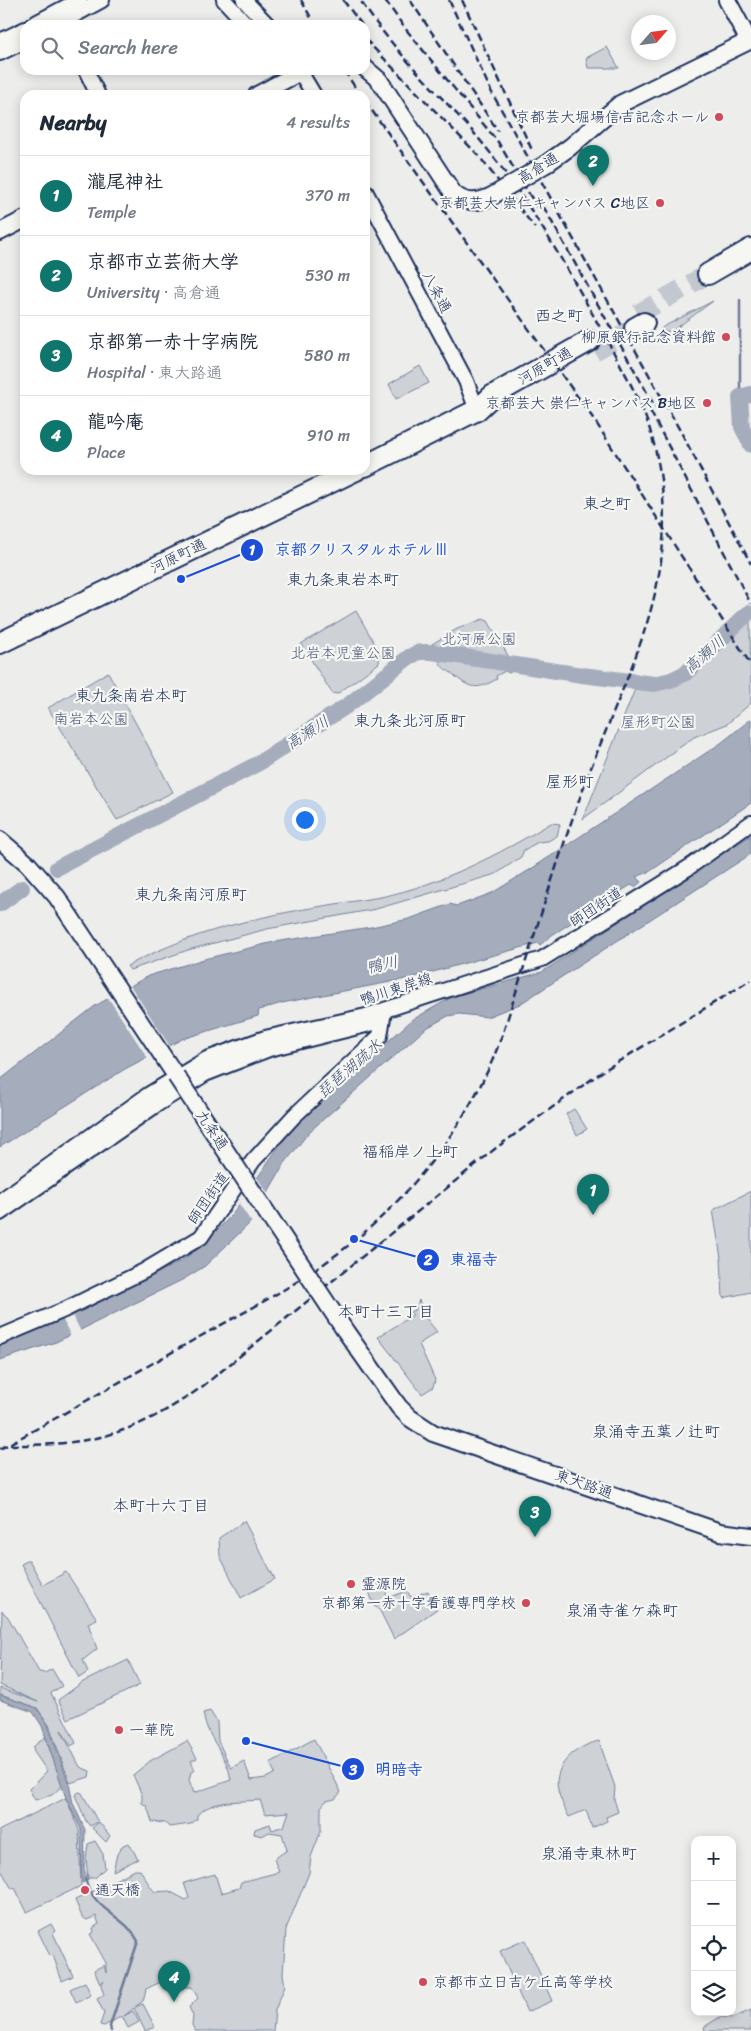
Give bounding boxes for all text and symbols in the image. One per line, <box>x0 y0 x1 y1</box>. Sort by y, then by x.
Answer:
north arrow <box>631 15 676 60</box>
search box <box>20 20 370 75</box>
text: Search here <box>78 31 178 64</box>
icon: search <box>38 34 66 62</box>
text: Nearby <box>40 104 106 142</box>
place label: 京都芸大堀場信吉記念ホール <box>515 104 709 130</box>
text: 4 results <box>286 108 350 137</box>
marker: 京都芸大堀場信吉記念ホール <box>713 111 725 123</box>
street label: 高倉通 <box>512 145 564 191</box>
pin: 2 <box>577 145 609 186</box>
text: 瀧尾神社 <box>87 165 163 198</box>
text: 1 <box>53 181 59 210</box>
text: 370 m <box>306 181 350 210</box>
place label: 京都芸大 崇仁キャンパス C地区 <box>438 190 650 216</box>
marker: 京都芸大 崇仁キャンパス C地区 <box>654 197 666 209</box>
text: Temple <box>87 198 136 227</box>
text: 京都市立芸術大学 <box>87 245 239 278</box>
text: 2 <box>51 261 61 290</box>
text: 530 m <box>305 261 350 290</box>
street label: 八条通 <box>415 266 459 318</box>
text: University · 高倉通 <box>87 278 220 307</box>
district label: 西之町 <box>535 301 583 330</box>
place label: 柳原銀行記念資料館 <box>581 324 716 350</box>
text: 京都第一赤十字病院 <box>87 325 258 358</box>
marker: 柳原銀行記念資料館 <box>720 331 732 343</box>
street label: 河原町通 <box>513 340 577 392</box>
text: 3 <box>52 341 60 370</box>
text: 580 m <box>304 341 350 370</box>
text: Hospital · 東大路通 <box>87 358 222 387</box>
place label: 京都芸大 崇仁キャンパス B地区 <box>485 390 697 416</box>
marker: 京都芸大 崇仁キャンパス B地区 <box>701 397 713 409</box>
text: 龍吟庵 <box>87 405 144 438</box>
text: 4 <box>51 421 61 450</box>
text: 910 m <box>307 421 350 450</box>
text: Place <box>87 438 126 467</box>
district label: 東之町 <box>583 489 631 518</box>
street label: 河原町通 <box>145 531 211 581</box>
callout: 京都クリスタルホテルⅢ <box>239 534 460 565</box>
text: 京都クリスタルホテルⅢ <box>275 535 449 564</box>
text: 1 <box>249 537 256 563</box>
district label: 東九条東岩本町 <box>287 565 399 594</box>
park label: 北河原公園 <box>441 626 517 652</box>
water label: 高瀬川 <box>677 628 732 681</box>
park label: 北岩本児童公園 <box>290 640 396 666</box>
district label: 東九条南岩本町 <box>75 681 187 710</box>
park label: 南岩本公園 <box>53 706 129 732</box>
district label: 東九条北河原町 <box>354 706 466 735</box>
water label: 高瀬川 <box>279 707 335 758</box>
park label: 屋形町公園 <box>620 709 696 735</box>
district label: 屋形町 <box>546 767 594 796</box>
your location <box>292 807 318 833</box>
district label: 東九条南河原町 <box>135 880 247 909</box>
street label: 師団街道 <box>564 880 628 934</box>
water label: 鴨川 <box>363 947 401 982</box>
street label: 鴨川東岸線 <box>356 965 436 1013</box>
water label: 琵琶湖疏水 <box>310 1031 389 1106</box>
street label: 九条通 <box>189 1104 235 1156</box>
district label: 福稲岸ノ上町 <box>362 1137 458 1166</box>
street label: 師団街道 <box>180 1166 236 1230</box>
pin: 1 <box>577 1174 609 1215</box>
callout: 東福寺 <box>415 1244 508 1275</box>
text: 東福寺 <box>450 1245 498 1274</box>
text: 2 <box>423 1247 433 1273</box>
district label: 本町十三丁目 <box>338 1297 434 1326</box>
district label: 泉涌寺五葉ノ辻町 <box>592 1417 720 1446</box>
street label: 東大路通 <box>551 1462 617 1506</box>
district label: 本町十六丁目 <box>113 1491 209 1520</box>
pin: 3 <box>519 1496 551 1537</box>
place label: 霊源院 <box>361 1571 406 1597</box>
marker: 霊源院 <box>345 1578 357 1590</box>
place label: 京都第一赤十字看護専門学校 <box>321 1590 516 1616</box>
district label: 泉涌寺雀ケ森町 <box>566 1596 678 1625</box>
marker: 京都第一赤十字看護専門学校 <box>520 1597 532 1609</box>
place label: 一華院 <box>129 1717 174 1743</box>
marker: 一華院 <box>113 1724 125 1736</box>
callout: 明暗寺 <box>340 1754 433 1785</box>
text: 明暗寺 <box>375 1755 423 1784</box>
text: 3 <box>348 1757 358 1783</box>
map controls <box>691 1836 736 2016</box>
button: + <box>691 1836 736 1881</box>
district label: 泉涌寺東林町 <box>541 1839 637 1868</box>
place label: 通天橋 <box>95 1877 140 1903</box>
button: − <box>691 1881 736 1926</box>
marker: 通天橋 <box>79 1884 91 1896</box>
button: locate <box>691 1926 736 1971</box>
pin: 4 <box>158 1961 190 2002</box>
place label: 京都市立日吉ケ丘高等学校 <box>433 1969 613 1995</box>
button: layers <box>691 1971 736 2016</box>
marker: 京都市立日吉ケ丘高等学校 <box>417 1976 429 1988</box>

